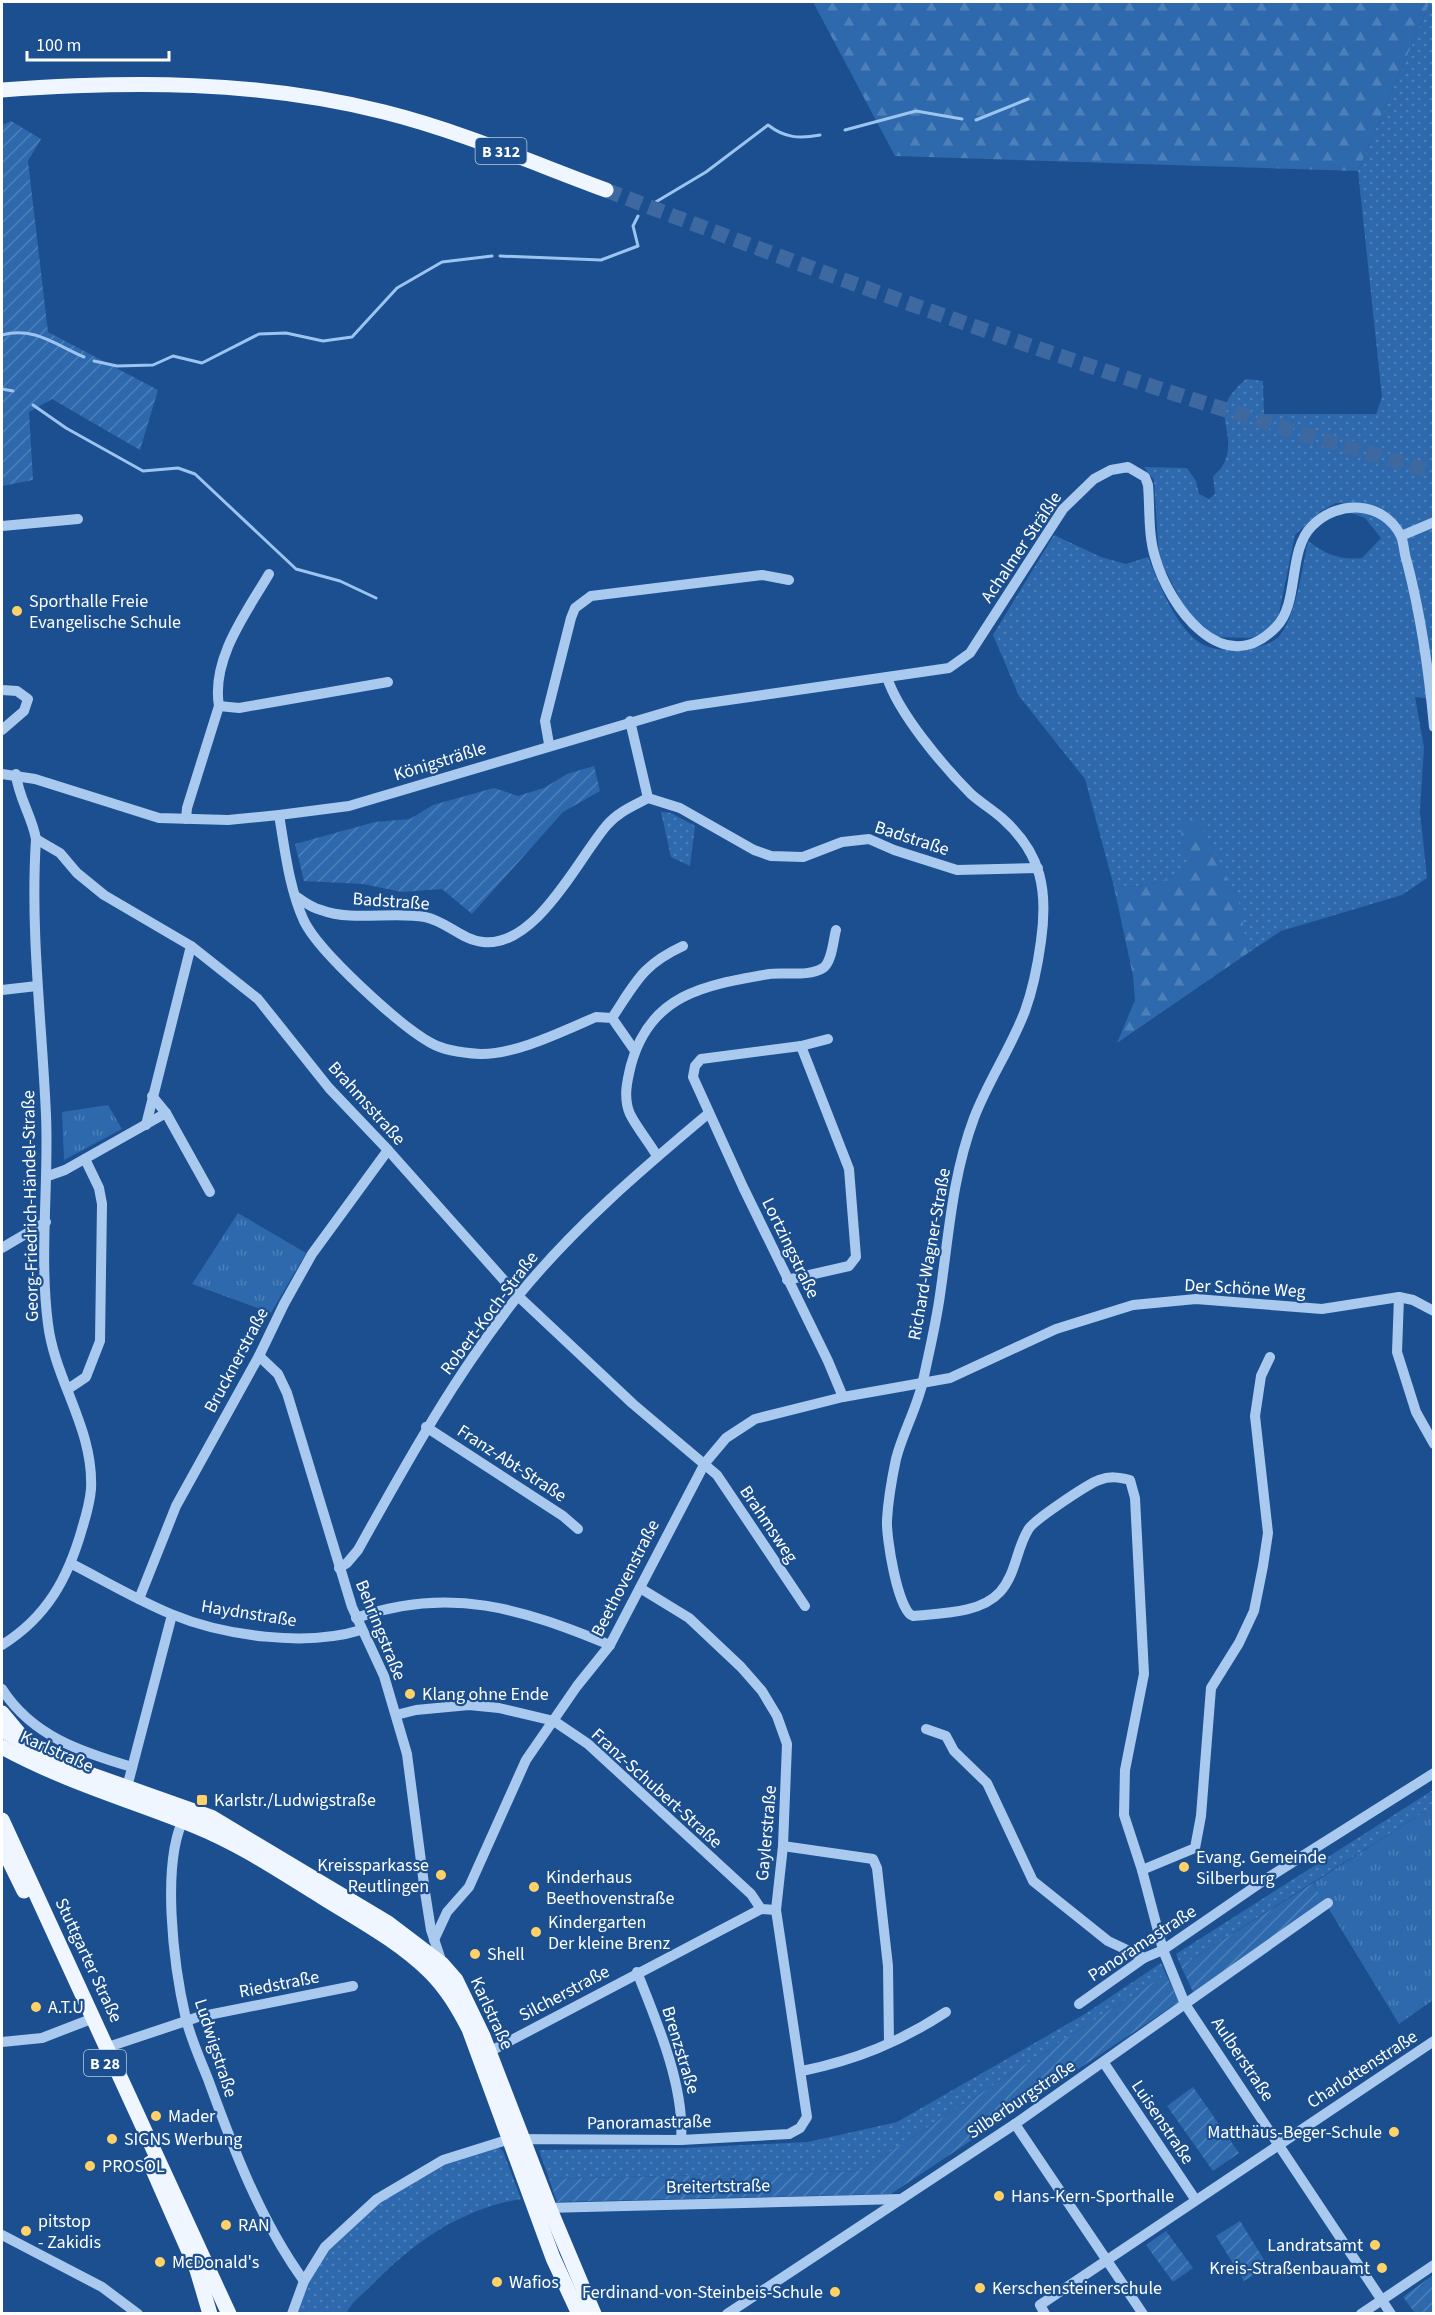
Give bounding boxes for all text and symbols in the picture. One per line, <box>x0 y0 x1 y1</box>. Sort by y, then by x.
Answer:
scale bar <box>27 24 170 62</box>
text: 100 m <box>36 33 81 58</box>
road number: B 312 <box>476 138 526 164</box>
street label: Achalmer Sträßle <box>975 487 1068 608</box>
place label: Sporthalle Freie Evangelische Schule <box>29 589 181 635</box>
marker: Sporthalle Freie Evangelische Schule <box>10 604 24 618</box>
street label: Königsträßle <box>391 736 490 787</box>
street label: Badstraße <box>871 815 952 862</box>
street label: Badstraße <box>352 886 430 917</box>
street label: Brahmsstraße <box>322 1056 411 1151</box>
street label: Georg-Friedrich-Händel-Straße <box>16 1090 45 1322</box>
street label: Richard-Wagner-Straße <box>902 1166 957 1342</box>
street label: Lortzingstraße <box>755 1194 826 1303</box>
street label: Robert-Koch-Straße <box>435 1246 544 1380</box>
street label: Der Schöne Weg <box>1184 1273 1306 1304</box>
street label: Brucknerstraße <box>198 1303 275 1417</box>
street label: Franz-Abt-Straße <box>452 1419 571 1508</box>
street label: Brahmsweg <box>733 1481 804 1568</box>
street label: Beethovenstraße <box>585 1515 666 1641</box>
street label: Behringstraße <box>349 1576 412 1684</box>
street label: Haydnstraße <box>199 1594 299 1633</box>
place label: Klang ohne Ende <box>422 1682 549 1707</box>
marker: Klang ohne Ende <box>403 1687 417 1701</box>
street label: Franz-Schubert-Straße <box>586 1723 728 1854</box>
street label: Karlstraße <box>16 1724 97 1779</box>
street label: Gaylerstraße <box>750 1784 783 1882</box>
place label: Karlstr./Ludwigstraße <box>214 1788 376 1813</box>
marker: Karlstr./Ludwigstraße <box>195 1793 209 1807</box>
place label: Evang. Gemeinde Silberburg <box>1196 1845 1327 1891</box>
place label: Kreissparkasse Reutlingen <box>317 1853 429 1899</box>
marker: Evang. Gemeinde Silberburg <box>1177 1860 1191 1874</box>
place label: Kinderhaus Beethovenstraße <box>546 1865 674 1911</box>
marker: Kreissparkasse Reutlingen <box>434 1868 448 1882</box>
marker: Kinderhaus Beethovenstraße <box>527 1880 541 1894</box>
street label: Stuttgarter Straße <box>49 1894 128 2027</box>
street label: Panoramastraße <box>1083 1899 1201 1988</box>
place label: Kindergarten Der kleine Brenz <box>548 1910 670 1956</box>
marker: Kindergarten Der kleine Brenz <box>529 1925 543 1939</box>
place label: Shell <box>487 1942 525 1967</box>
marker: Shell <box>468 1947 482 1961</box>
street label: Silcherstraße <box>515 1959 614 2028</box>
street label: Riedstraße <box>237 1964 321 2004</box>
street label: Karlstraße <box>464 1973 519 2054</box>
place label: A.T.U <box>48 1995 84 2020</box>
street label: Ludwigstraße <box>188 1996 243 2101</box>
marker: A.T.U <box>29 2000 43 2014</box>
street label: Brenzstraße <box>655 2003 706 2097</box>
street label: Aulberstraße <box>1205 2012 1280 2106</box>
street label: Charlottenstraße <box>1302 2024 1422 2115</box>
road number: B 28 <box>84 2050 126 2076</box>
street label: Silberburgstraße <box>962 2054 1081 2145</box>
street label: Luisenstraße <box>1125 2075 1200 2169</box>
place label: Mader <box>168 2104 216 2129</box>
marker: Mader <box>149 2109 163 2123</box>
street label: Panoramastraße <box>587 2109 712 2136</box>
place label: Matthäus-Beger-Schule <box>1207 2120 1382 2145</box>
marker: Matthäus-Beger-Schule <box>1387 2125 1401 2139</box>
place label: SIGNS Werbung <box>124 2127 242 2152</box>
marker: SIGNS Werbung <box>105 2132 119 2146</box>
place label: PROSOL <box>102 2154 165 2179</box>
marker: PROSOL <box>83 2159 97 2173</box>
street label: Breitertstraße <box>666 2173 770 2200</box>
place label: Hans-Kern-Sporthalle <box>1011 2184 1174 2209</box>
marker: Hans-Kern-Sporthalle <box>992 2189 1006 2203</box>
place label: pitstop - Zakidis <box>38 2209 101 2255</box>
place label: RAN <box>238 2213 270 2238</box>
marker: RAN <box>219 2218 233 2232</box>
marker: pitstop - Zakidis <box>19 2224 33 2238</box>
place label: Landratsamt <box>1267 2233 1363 2258</box>
marker: Landratsamt <box>1368 2238 1382 2252</box>
place label: McDonald's <box>172 2250 259 2275</box>
marker: McDonald's <box>153 2255 167 2269</box>
place label: Kreis-Straßenbauamt <box>1209 2256 1370 2281</box>
marker: Kreis-Straßenbauamt <box>1375 2261 1389 2275</box>
place label: Wafios <box>509 2270 559 2295</box>
marker: Wafios <box>490 2275 504 2289</box>
place label: Kerschensteinerschule <box>992 2276 1162 2301</box>
place label: Ferdinand-von-Steinbeis-Schule <box>582 2280 823 2305</box>
marker: Kerschensteinerschule <box>973 2281 987 2295</box>
marker: Ferdinand-von-Steinbeis-Schule <box>828 2285 842 2299</box>

